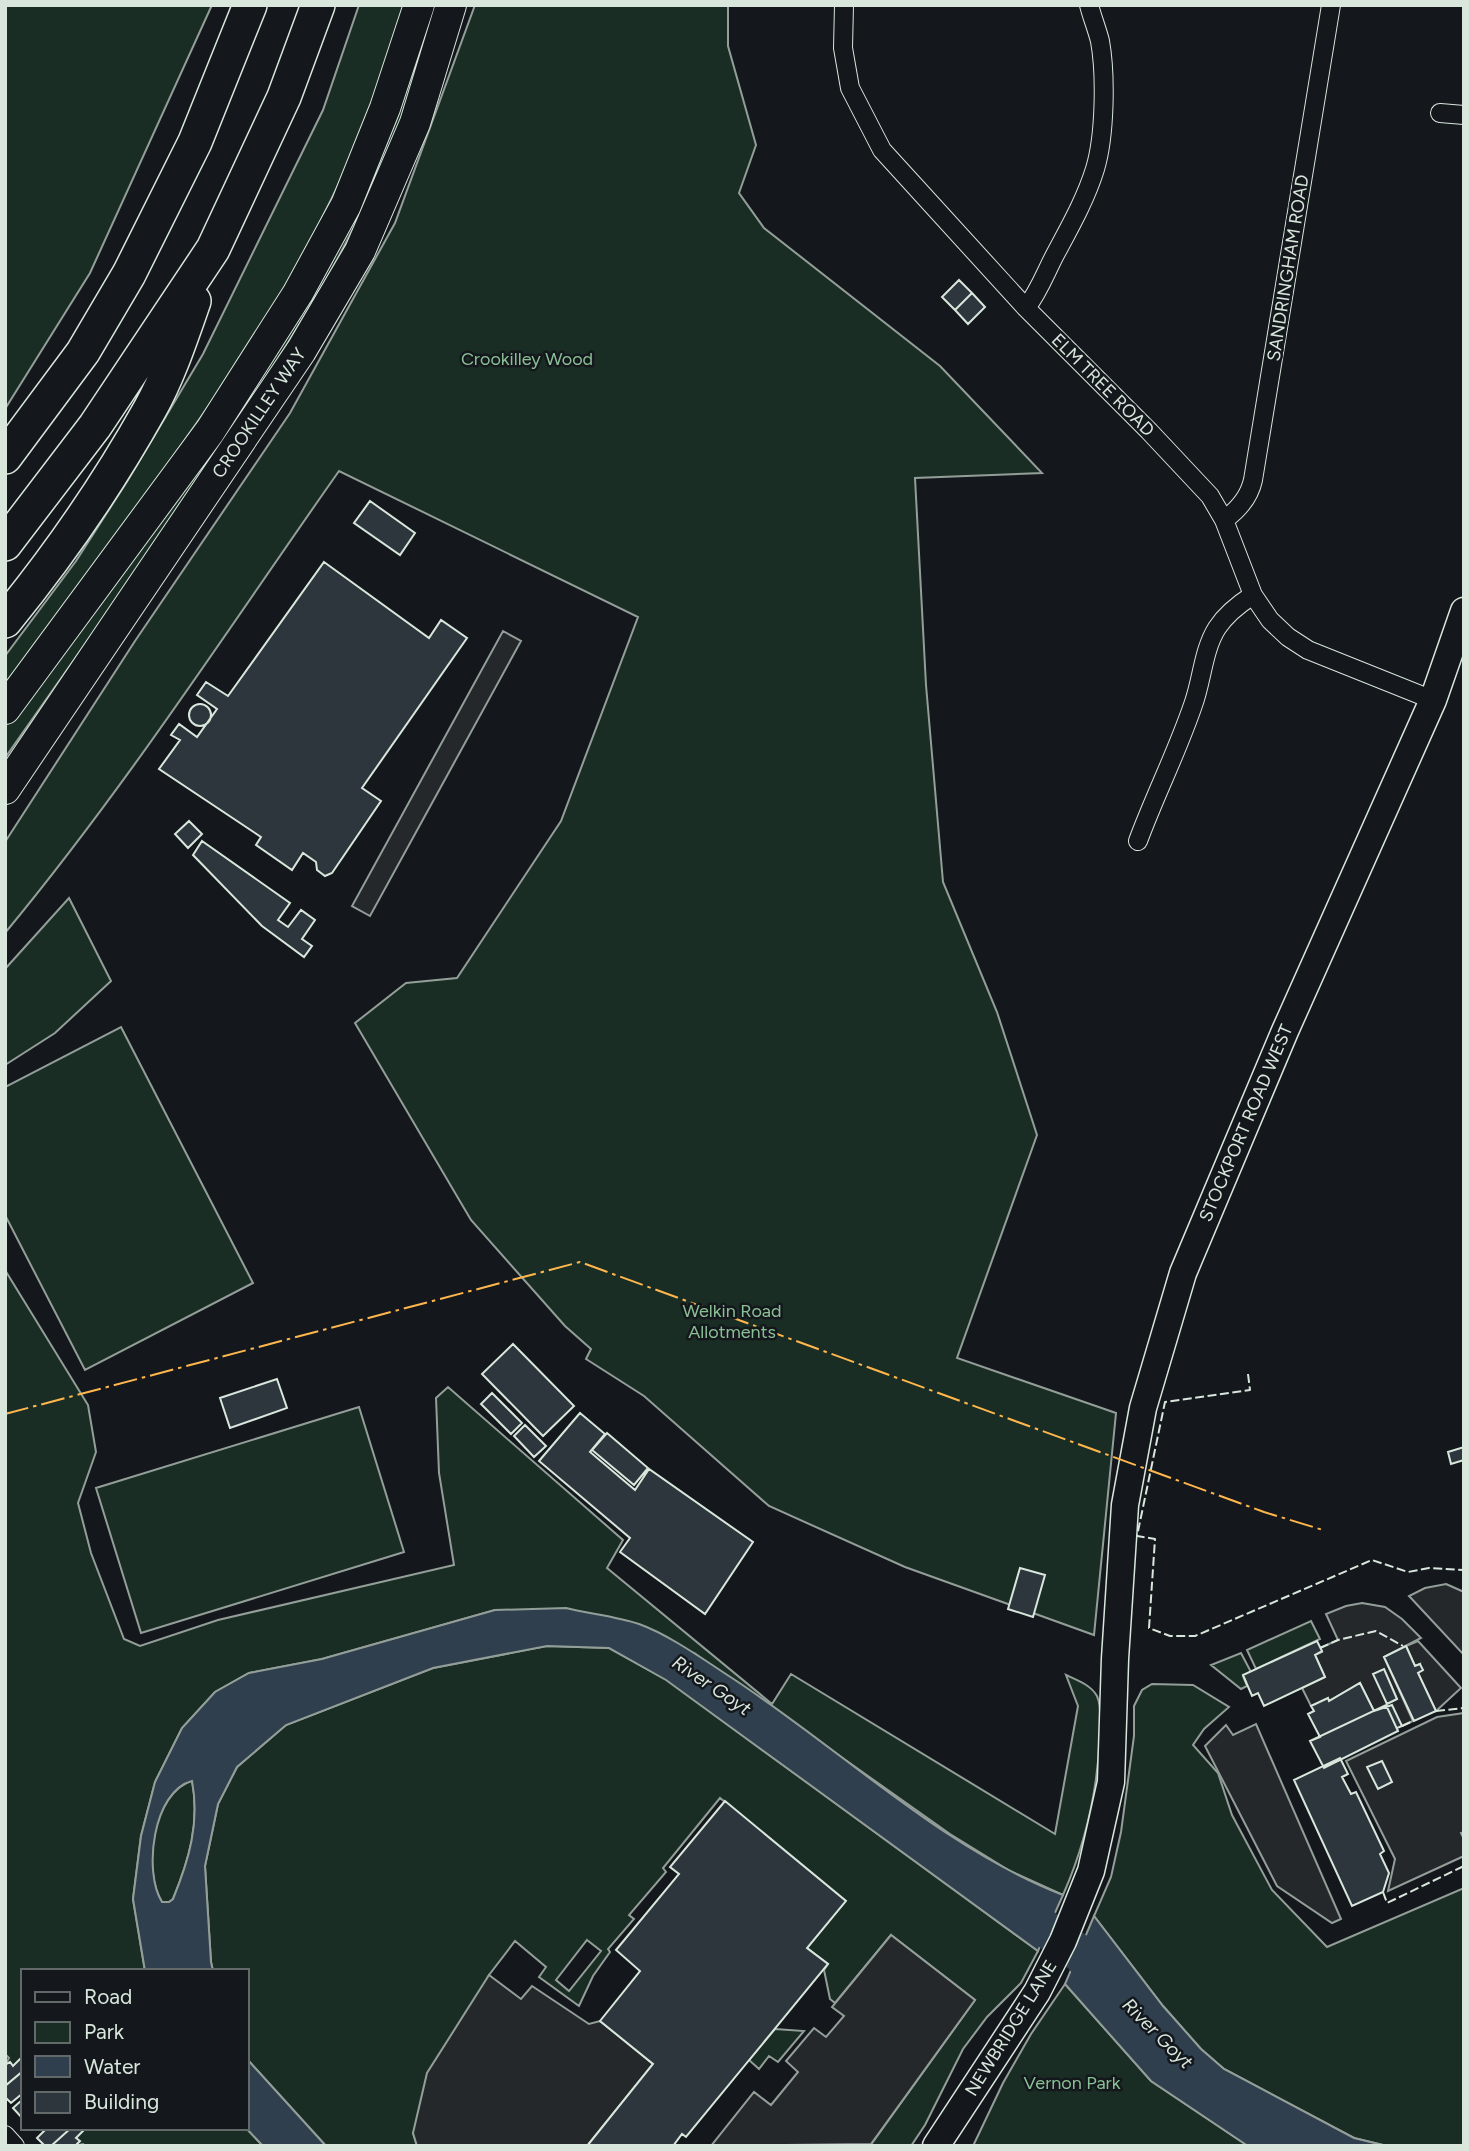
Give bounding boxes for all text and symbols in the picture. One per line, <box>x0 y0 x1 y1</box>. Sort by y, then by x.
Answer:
street label: SANDRINGHAM ROAD <box>1262 173 1314 363</box>
street label: ELM TREE ROAD <box>1047 329 1159 441</box>
street label: CROOKILLEY WAY <box>207 344 311 482</box>
park label: Crookilley Wood <box>461 348 593 370</box>
street label: STOCKPORT ROAD WEST <box>1194 1021 1298 1225</box>
park label: Welkin Road Allotments <box>682 1300 782 1343</box>
water label: River Goyt <box>668 1651 756 1720</box>
street label: NEWBRIDGE LANE <box>960 1956 1062 2100</box>
legend <box>21 1969 248 2130</box>
text: Road <box>84 1984 132 2009</box>
water label: River Goyt <box>1118 1993 1198 2074</box>
text: Park <box>84 2019 125 2044</box>
text: Water <box>84 2054 140 2079</box>
park label: Vernon Park <box>1024 2072 1121 2094</box>
text: Building <box>84 2089 159 2114</box>

